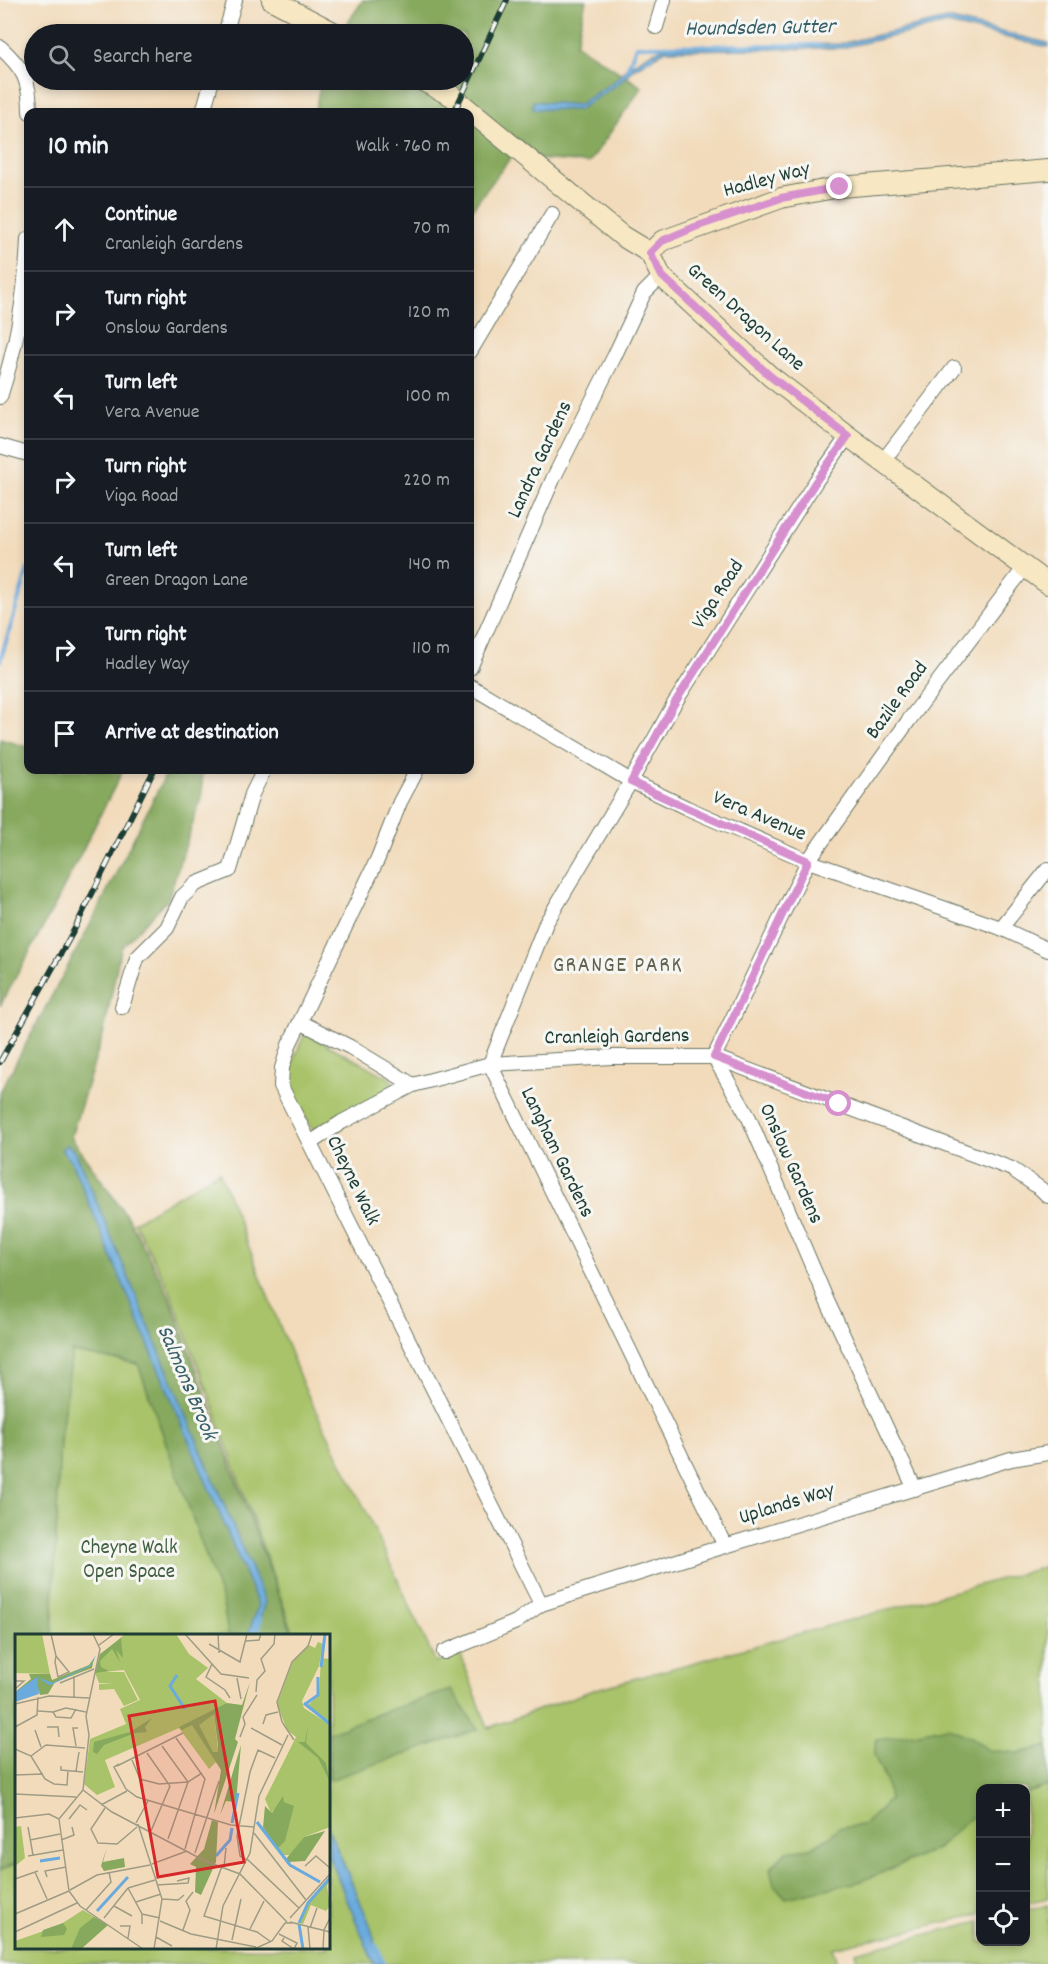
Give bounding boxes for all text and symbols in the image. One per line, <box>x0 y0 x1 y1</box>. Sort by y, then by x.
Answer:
water label: Houndsden Gutter <box>685 12 838 46</box>
search box <box>24 24 474 90</box>
icon: search <box>45 41 78 74</box>
text: Search here <box>93 42 192 73</box>
text: 10 min <box>48 129 108 166</box>
text: Walk · 760 m <box>356 133 450 161</box>
street label: Hadley Way <box>720 155 814 207</box>
route end <box>826 173 852 199</box>
text: Continue <box>105 200 177 231</box>
icon: ahead <box>48 213 81 246</box>
text: 70 m <box>413 215 450 243</box>
text: Cranleigh Gardens <box>105 231 243 259</box>
street label: Green Dragon Lane <box>679 257 811 379</box>
text: Turn right <box>105 284 187 315</box>
icon: right <box>48 297 81 330</box>
text: 120 m <box>408 299 450 327</box>
text: Onslow Gardens <box>105 315 228 343</box>
text: Turn left <box>105 368 177 399</box>
icon: left <box>48 381 81 414</box>
text: 100 m <box>406 383 450 411</box>
street label: Landra Gardens <box>501 396 581 524</box>
text: Vera Avenue <box>105 399 200 427</box>
text: Turn right <box>105 452 187 483</box>
icon: right <box>48 465 81 498</box>
text: 220 m <box>403 467 450 495</box>
text: Viga Road <box>105 483 178 511</box>
text: Turn left <box>105 536 177 567</box>
icon: left <box>48 549 81 582</box>
text: 140 m <box>408 551 450 579</box>
street label: Viga Road <box>685 555 753 635</box>
text: Green Dragon Lane <box>105 567 248 595</box>
text: Turn right <box>105 620 187 651</box>
icon: right <box>48 633 81 666</box>
text: 110 m <box>412 635 450 663</box>
text: Hadley Way <box>105 651 189 679</box>
street label: Bazile Road <box>859 656 937 746</box>
icon: arrive <box>48 717 81 750</box>
text: Arrive at destination <box>105 718 279 749</box>
street label: Vera Avenue <box>707 784 811 850</box>
district label: GRANGE PARK <box>553 951 683 982</box>
street label: Cranleigh Gardens <box>544 1022 690 1054</box>
street label: Langham Gardens <box>511 1083 601 1223</box>
route start <box>825 1090 851 1116</box>
street label: Onslow Gardens <box>750 1099 830 1229</box>
street label: Cheyne Walk <box>317 1131 387 1231</box>
water label: Salmons Brook <box>148 1321 225 1447</box>
street label: Uplands Way <box>736 1476 839 1534</box>
park label: Cheyne Walk Open Space <box>81 1534 178 1588</box>
inset map <box>15 1634 330 1949</box>
map controls <box>976 1784 1030 1946</box>
button: + <box>976 1784 1030 1838</box>
button: − <box>976 1838 1030 1892</box>
button: locate <box>976 1892 1030 1946</box>

